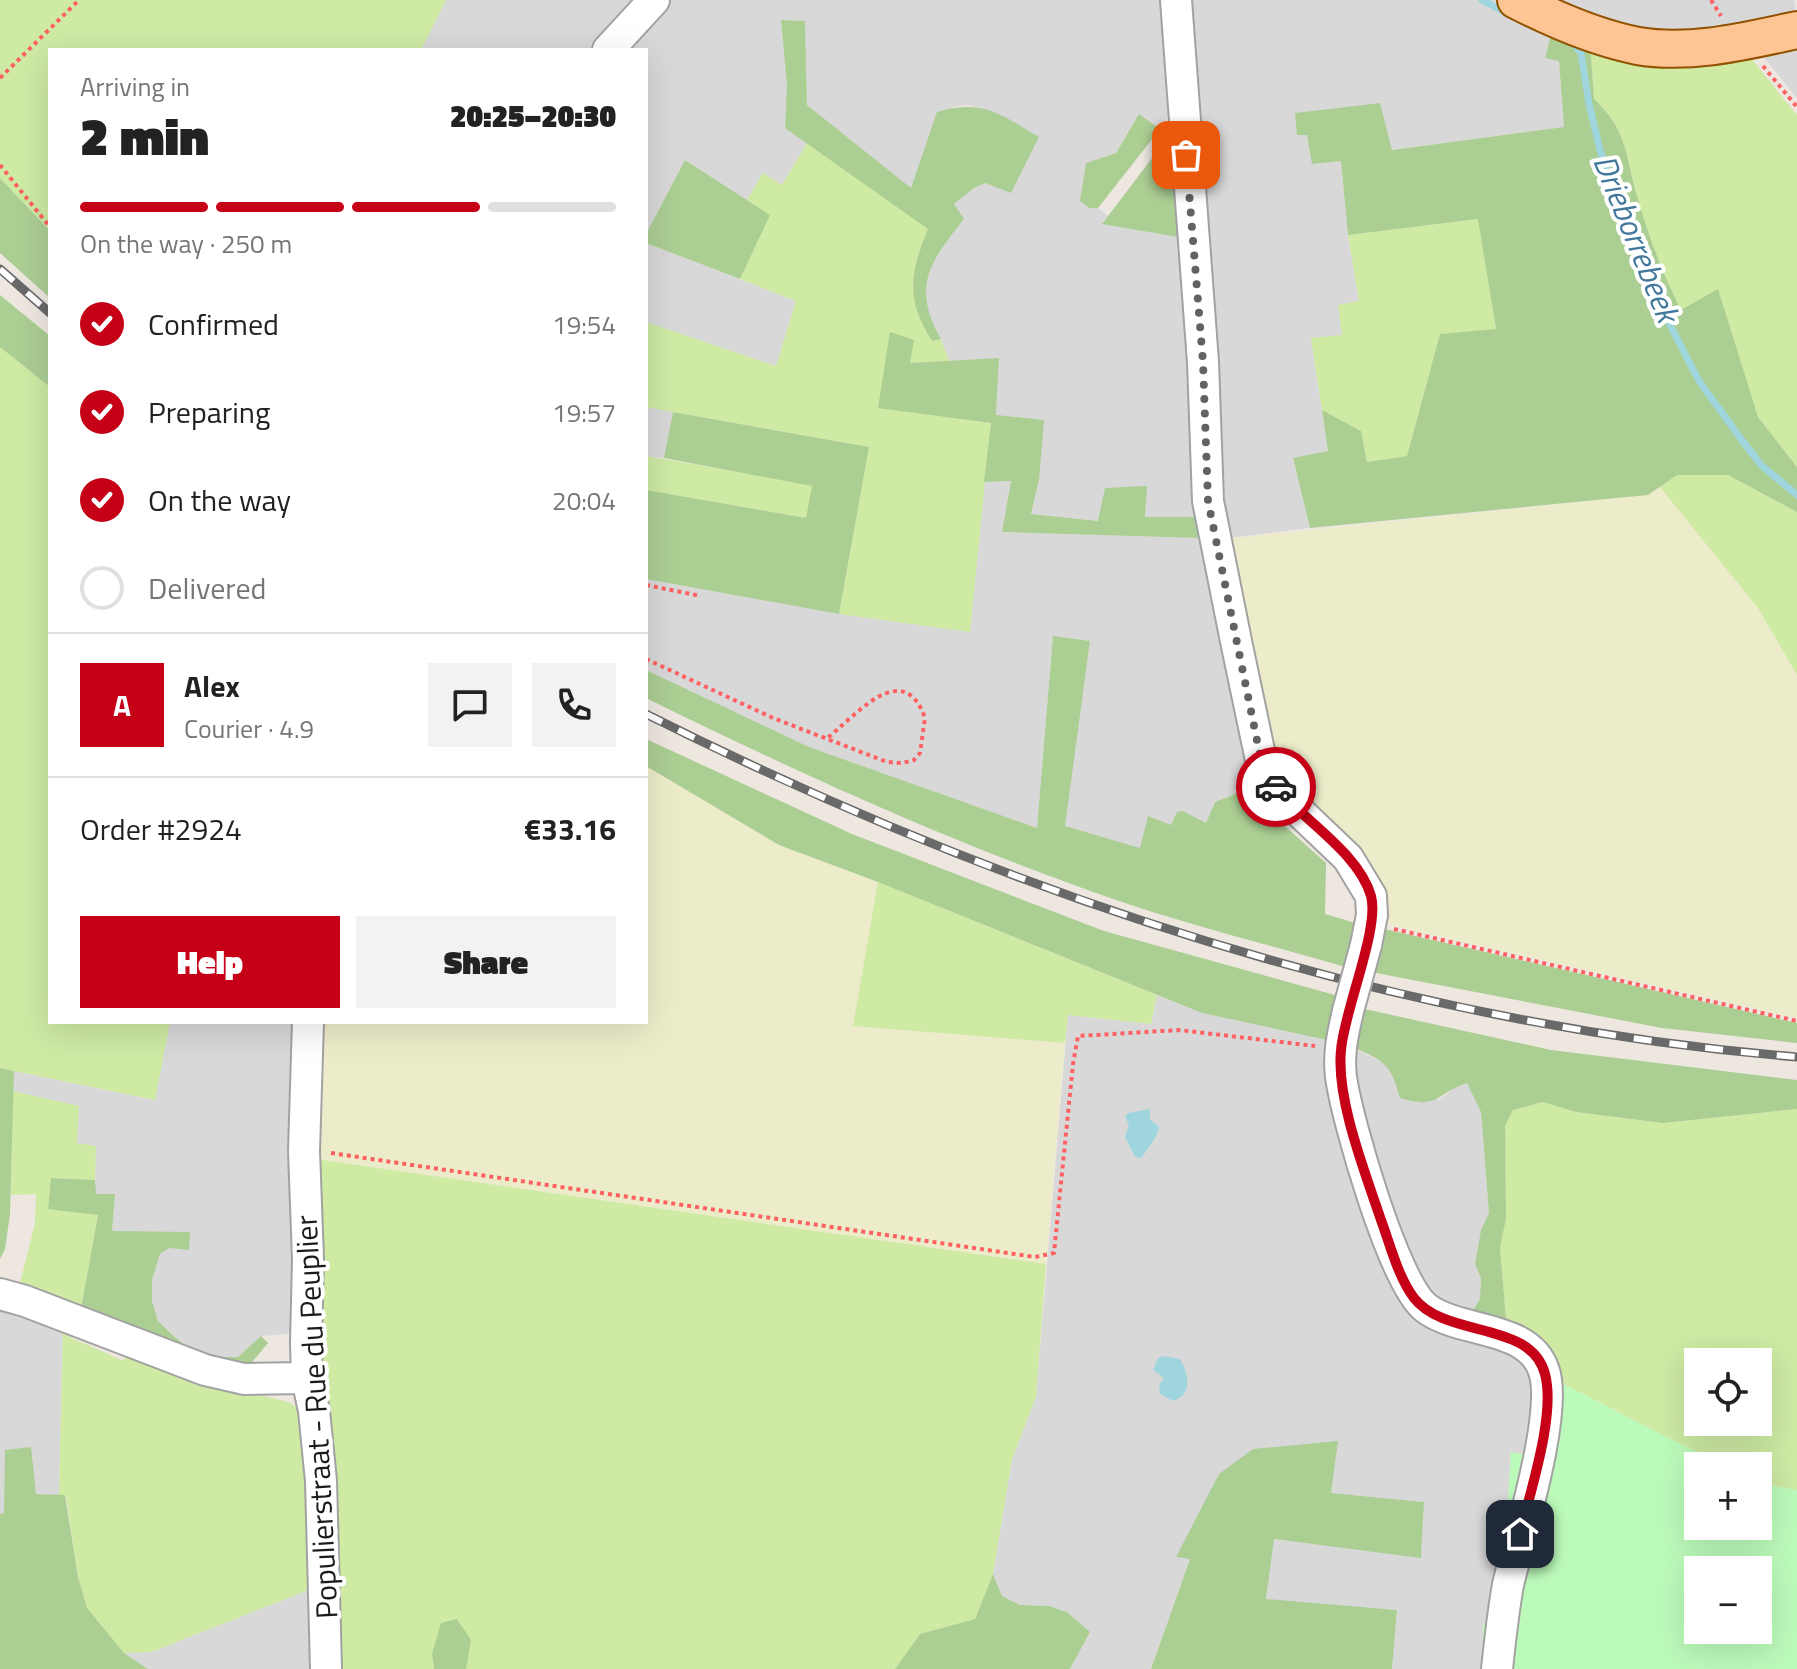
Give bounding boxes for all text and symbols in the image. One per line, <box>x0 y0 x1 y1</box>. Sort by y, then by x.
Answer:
text: Arriving in <box>80 67 190 106</box>
text: 20:25–20:30 <box>450 93 616 139</box>
text: 2 min <box>80 96 209 175</box>
pin <box>1152 121 1220 189</box>
icon: bag <box>1164 133 1208 177</box>
water label: Drieborrebeek <box>1582 147 1694 333</box>
text: On the way · 250 m <box>80 224 292 263</box>
text: Confirmed <box>148 301 279 347</box>
icon: check <box>80 302 124 346</box>
text: 19:54 <box>552 305 616 344</box>
text: Preparing <box>148 389 270 435</box>
icon: check <box>80 390 124 434</box>
text: 19:57 <box>552 393 616 432</box>
text: On the way <box>148 477 291 523</box>
icon: check <box>80 478 124 522</box>
text: 20:04 <box>552 481 616 520</box>
text: Delivered <box>148 565 266 611</box>
text: Alex <box>184 663 240 709</box>
button: chat <box>428 663 512 747</box>
button: phone <box>532 663 616 747</box>
text: A <box>113 682 131 728</box>
text: Courier · 4.9 <box>184 709 314 748</box>
courier <box>1236 747 1316 827</box>
icon: car <box>1254 765 1298 809</box>
text: Order #2924 <box>80 806 242 852</box>
text: €33.16 <box>524 806 616 852</box>
button: Help <box>80 916 340 1008</box>
button: Share <box>356 916 616 1008</box>
street label: Populierstraat - Rue du Peuplier <box>282 1214 350 1620</box>
map controls <box>1684 1348 1772 1644</box>
button: locate <box>1684 1348 1772 1436</box>
button: + <box>1684 1452 1772 1540</box>
pin <box>1486 1500 1554 1568</box>
icon: home <box>1498 1512 1542 1556</box>
button: − <box>1684 1556 1772 1644</box>

